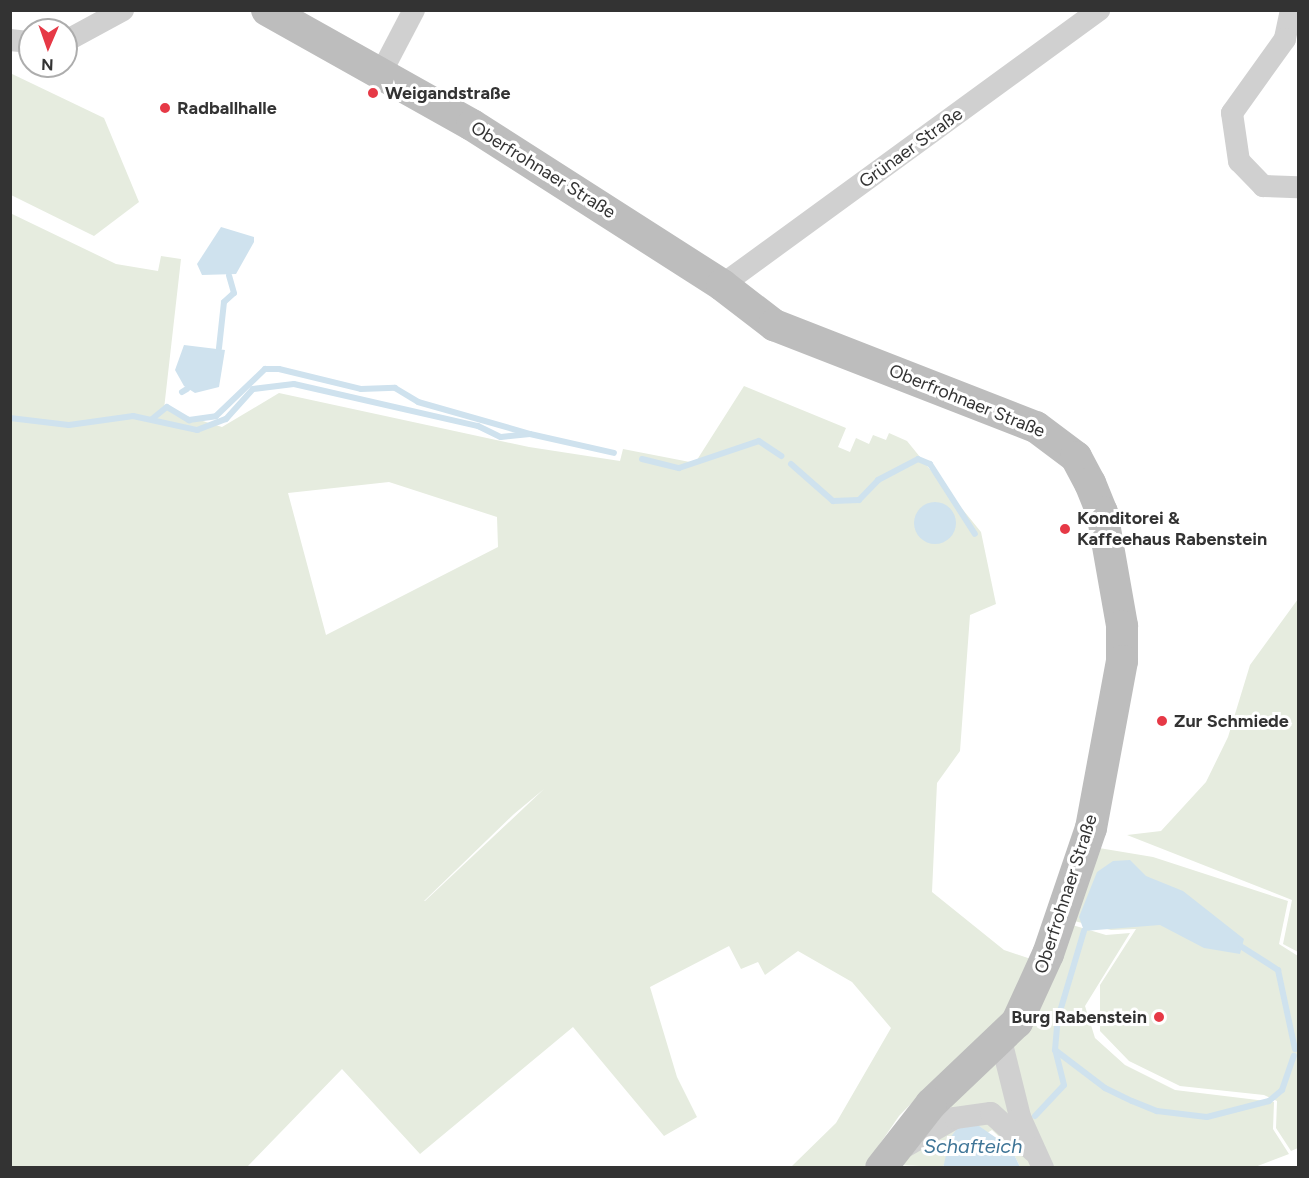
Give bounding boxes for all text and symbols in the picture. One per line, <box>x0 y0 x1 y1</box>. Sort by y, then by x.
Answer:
north arrow <box>18 18 78 78</box>
text: N <box>41 55 54 74</box>
place label: Weigandstraße <box>385 82 511 104</box>
marker: Weigandstraße <box>366 86 380 100</box>
place label: Radballhalle <box>177 97 277 119</box>
marker: Radballhalle <box>158 101 172 115</box>
street label: Grünaer Straße <box>855 103 967 193</box>
street label: Oberfrohnaer Straße <box>467 117 619 223</box>
street label: Oberfrohnaer Straße <box>886 360 1048 442</box>
place label: Konditorei & Kaffeehaus Rabenstein <box>1077 508 1267 550</box>
marker: Konditorei & Kaffeehaus Rabenstein <box>1058 522 1072 536</box>
place label: Zur Schmiede <box>1174 710 1289 732</box>
marker: Zur Schmiede <box>1155 714 1169 728</box>
street label: Oberfrohnaer Straße <box>1030 812 1102 976</box>
place label: Burg Rabenstein <box>1011 1006 1147 1028</box>
marker: Burg Rabenstein <box>1152 1010 1166 1024</box>
water label: Schafteich <box>924 1134 1022 1158</box>

